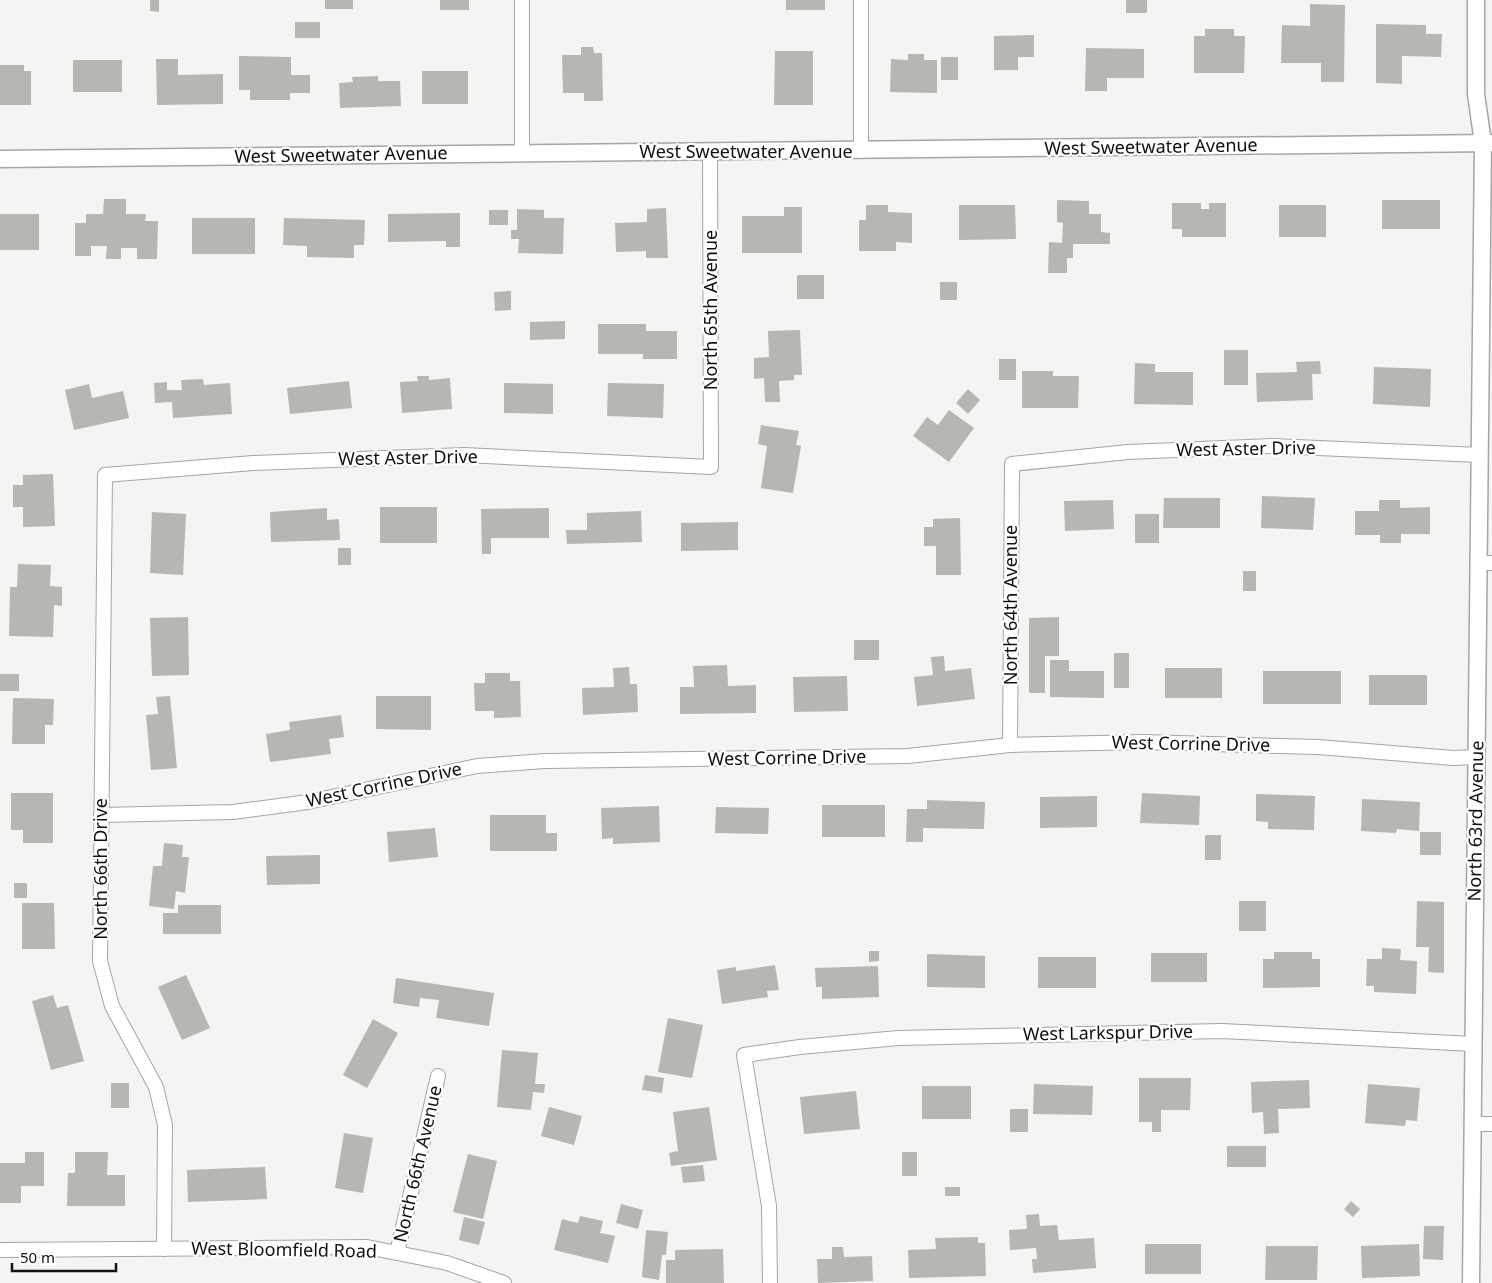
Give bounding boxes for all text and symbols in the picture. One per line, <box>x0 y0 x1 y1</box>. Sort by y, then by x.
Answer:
street label: West Sweetwater Avenue <box>1044 132 1258 160</box>
street label: West Sweetwater Avenue <box>639 139 853 163</box>
street label: West Sweetwater Avenue <box>234 140 448 168</box>
street label: North 65th Avenue <box>698 230 722 390</box>
street label: West Aster Drive <box>1176 435 1316 461</box>
street label: West Aster Drive <box>338 444 478 470</box>
street label: North 64th Avenue <box>998 525 1022 685</box>
street label: West Corrine Drive <box>1112 730 1271 756</box>
street label: North 63rd Avenue <box>1462 740 1488 902</box>
street label: West Corrine Drive <box>707 744 866 770</box>
street label: West Corrine Drive <box>304 756 464 812</box>
street label: North 66th Drive <box>88 798 112 940</box>
street label: West Larkspur Drive <box>1023 1019 1193 1045</box>
street label: North 66th Avenue <box>387 1083 447 1245</box>
street label: West Bloomfield Road <box>191 1235 377 1263</box>
scale bar <box>12 1240 116 1272</box>
text: 50 m <box>20 1247 55 1267</box>

